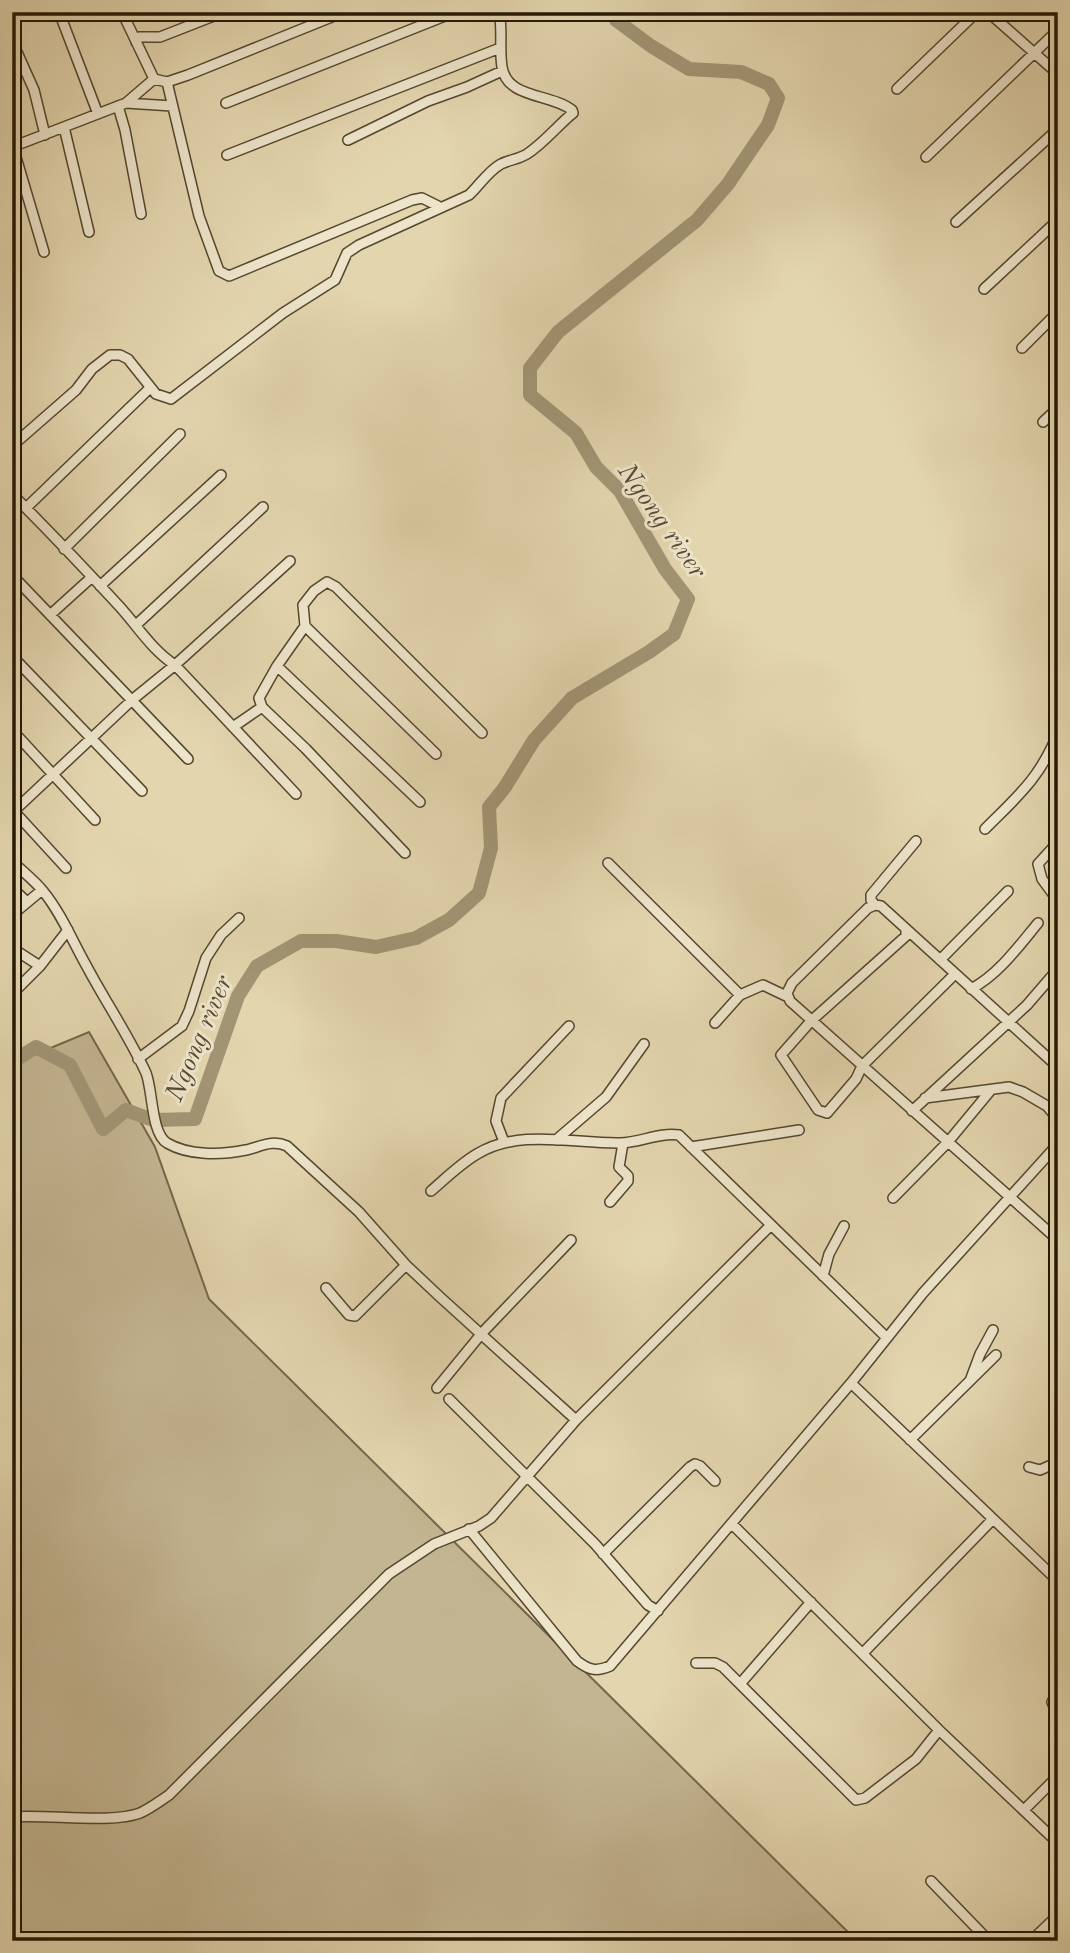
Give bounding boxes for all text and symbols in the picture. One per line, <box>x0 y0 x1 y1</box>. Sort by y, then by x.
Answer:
water label: Ngong river <box>612 458 711 584</box>
water label: Ngong river <box>161 971 238 1106</box>

